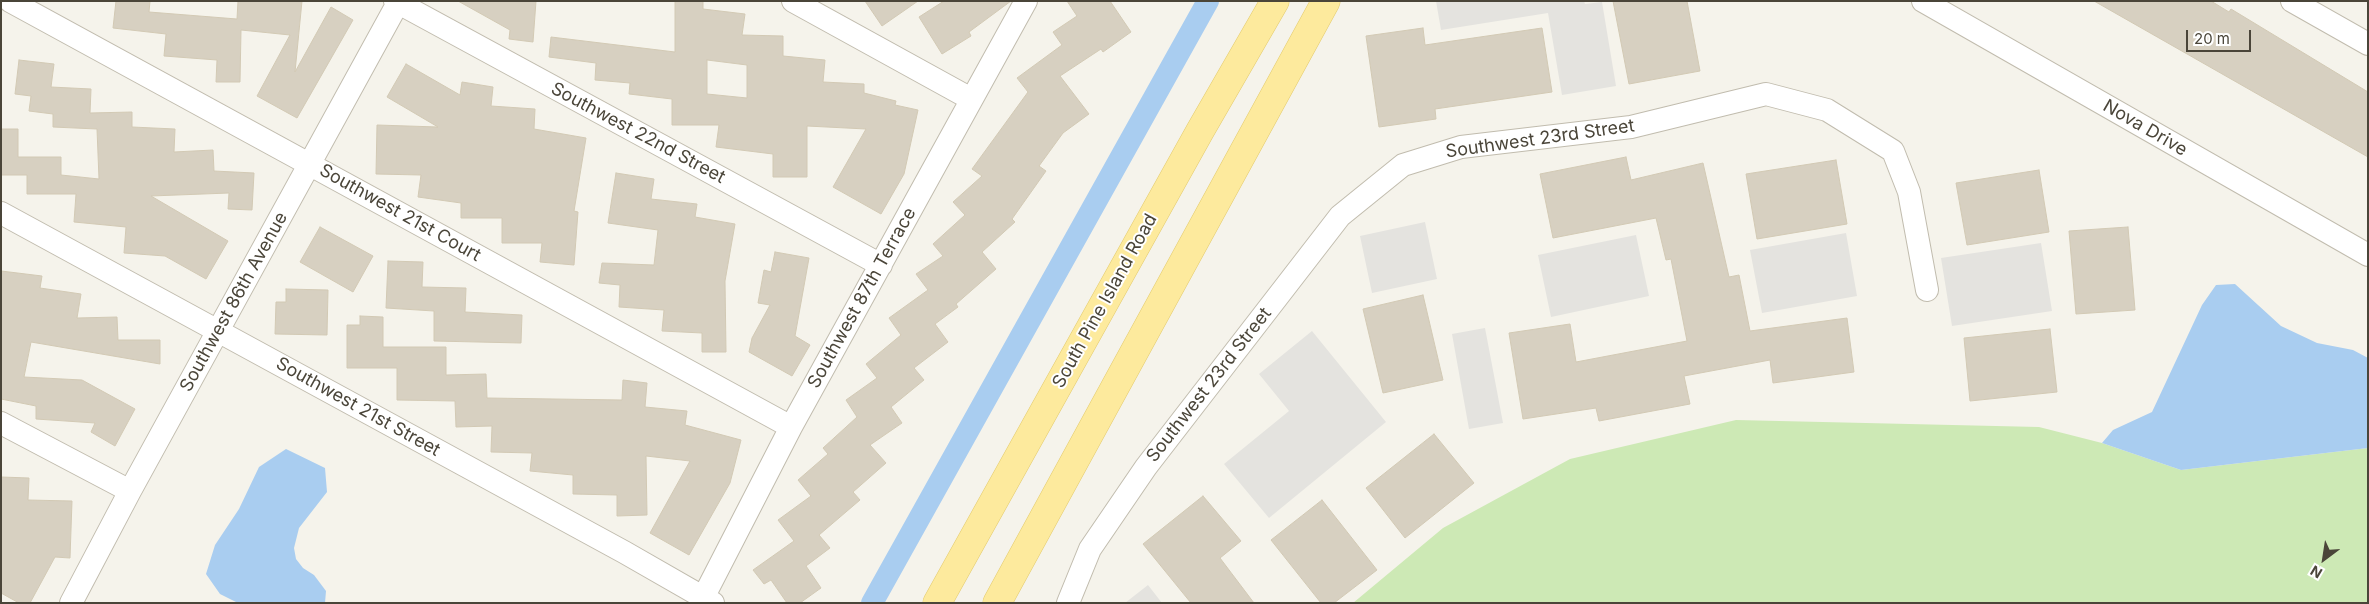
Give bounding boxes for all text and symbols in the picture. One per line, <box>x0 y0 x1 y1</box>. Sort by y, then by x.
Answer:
scale bar <box>2189 20 2254 52</box>
text: 20 m <box>2194 29 2230 48</box>
street label: Southwest 22nd Street <box>547 78 729 188</box>
street label: Nova Drive <box>2099 95 2191 161</box>
street label: Southwest 23rd Street <box>1444 115 1636 163</box>
street label: Southwest 21st Court <box>316 160 484 266</box>
street label: Southwest 87th Terrace <box>803 204 921 392</box>
street label: Southwest 86th Avenue <box>176 208 292 396</box>
street label: South Pine Island Road <box>1048 210 1162 392</box>
street label: Southwest 23rd Street <box>1142 303 1276 467</box>
street label: Southwest 21st Street <box>272 353 444 461</box>
north arrow <box>2299 534 2349 584</box>
text: N <box>2307 562 2325 582</box>

